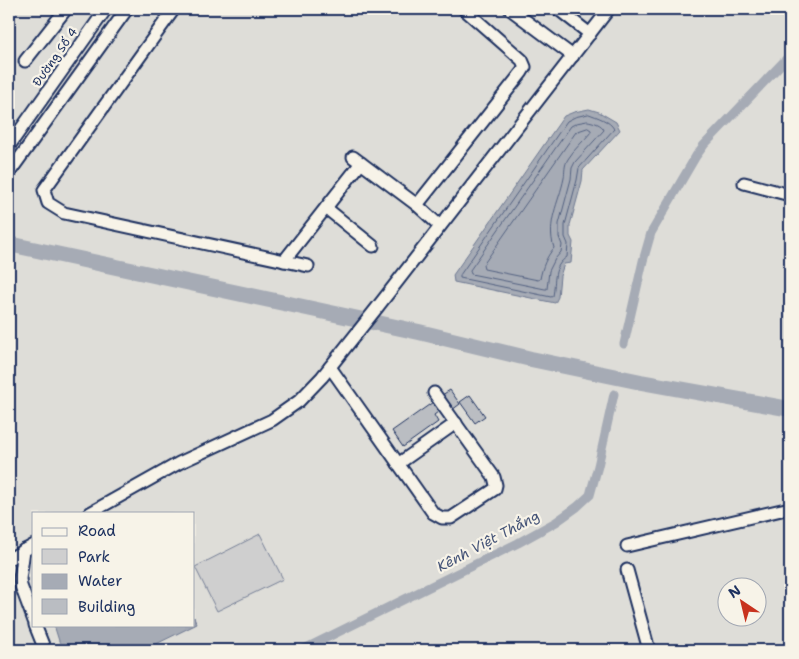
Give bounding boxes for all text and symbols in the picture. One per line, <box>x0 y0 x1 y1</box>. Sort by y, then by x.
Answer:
street label: Đường Số 4 <box>29 25 81 89</box>
water label: Kênh Việt Thắng <box>434 506 542 576</box>
legend <box>32 512 195 626</box>
text: Road <box>78 521 116 541</box>
text: Park <box>78 547 110 567</box>
text: Water <box>78 571 122 591</box>
north arrow <box>716 576 766 626</box>
text: N <box>725 581 744 602</box>
text: Building <box>78 597 135 617</box>

